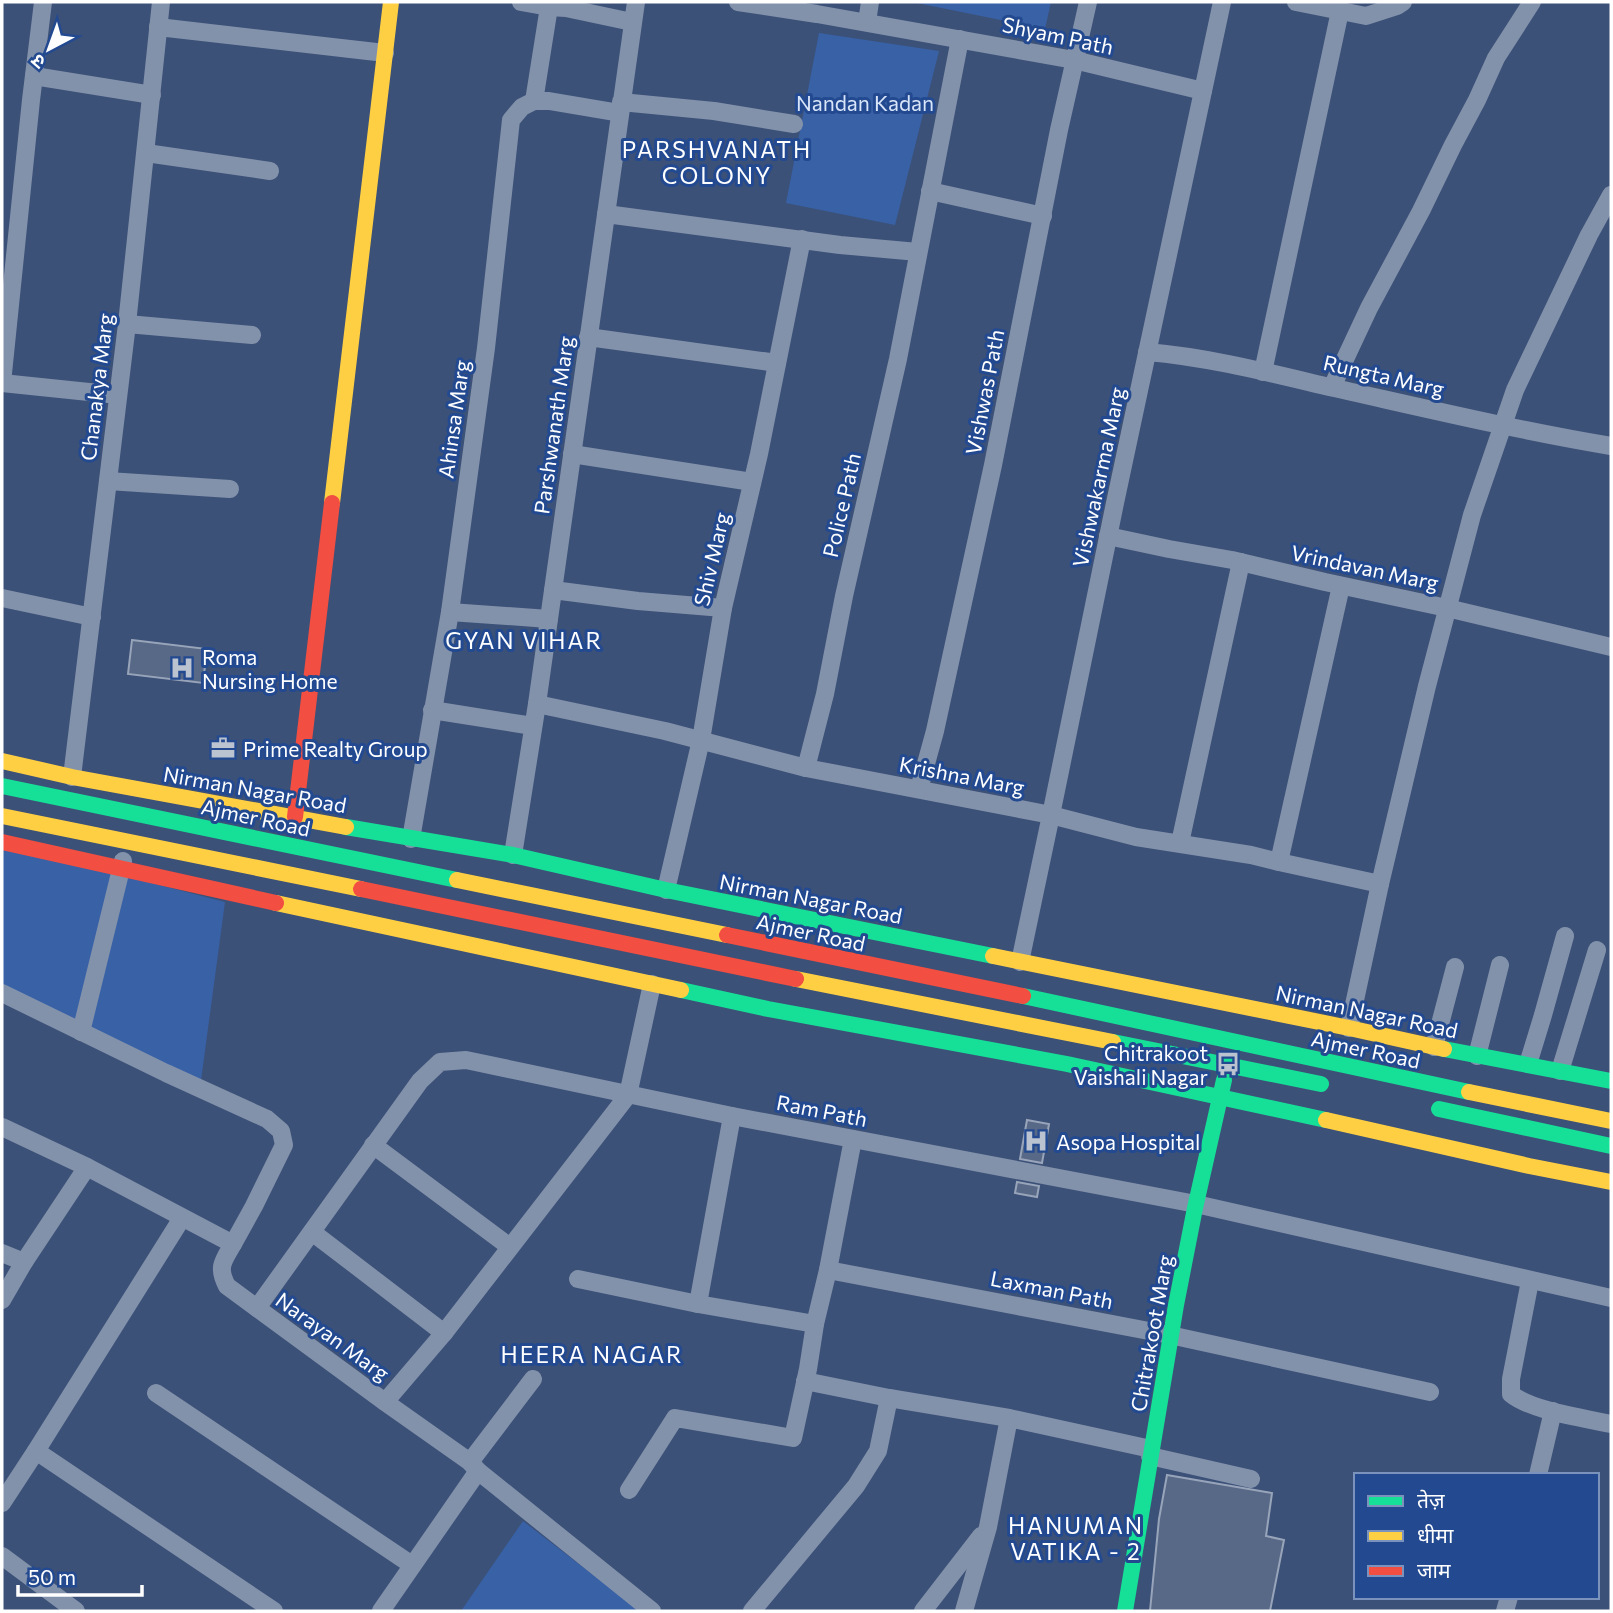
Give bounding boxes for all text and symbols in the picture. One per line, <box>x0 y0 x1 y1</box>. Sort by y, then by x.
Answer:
street label: Shyam Path <box>1000 11 1116 59</box>
north arrow <box>14 14 84 84</box>
text: उ <box>25 49 49 75</box>
park label: Nandan Kadan <box>796 90 934 115</box>
district label: PARSHVANATH COLONY <box>622 135 812 189</box>
street label: Chanakya Marg <box>75 312 117 462</box>
street label: Vishwas Path <box>960 327 1008 457</box>
street label: Parshwanath Marg <box>528 334 578 516</box>
street label: Rungta Marg <box>1321 349 1447 401</box>
street label: Ahinsa Marg <box>432 358 474 480</box>
street label: Vishwakarma Marg <box>1067 385 1129 569</box>
street label: Police Path <box>817 450 865 560</box>
street label: Shiv Marg <box>688 510 734 608</box>
street label: Vrindavan Marg <box>1289 539 1441 595</box>
district label: GYAN VIHAR <box>445 626 603 654</box>
place label: Roma Nursing Home <box>202 644 338 693</box>
hospital icon: Roma Nursing Home <box>168 654 196 682</box>
office icon: Prime Realty Group <box>209 734 237 762</box>
place label: Prime Realty Group <box>243 736 428 761</box>
street label: Krishna Marg <box>897 751 1027 799</box>
street label: Nirman Nagar Road <box>162 761 348 817</box>
street label: Ajmer Road <box>199 793 313 841</box>
street label: Nirman Nagar Road <box>718 868 904 928</box>
street label: Ajmer Road <box>754 908 868 956</box>
street label: Nirman Nagar Road <box>1274 979 1460 1043</box>
street label: Ajmer Road <box>1309 1025 1423 1073</box>
place label: Chitrakoot Vaishali Nagar <box>1074 1040 1208 1089</box>
bus stop icon: Chitrakoot Vaishali Nagar <box>1214 1050 1242 1078</box>
street label: Ram Path <box>774 1089 870 1131</box>
hospital icon: Asopa Hospital <box>1022 1127 1050 1155</box>
place label: Asopa Hospital <box>1056 1129 1200 1154</box>
street label: Chitrakoot Marg <box>1125 1253 1177 1413</box>
street label: Laxman Path <box>989 1265 1115 1313</box>
street label: Narayan Marg <box>271 1286 395 1386</box>
district label: HEERA NAGAR <box>501 1340 683 1368</box>
legend <box>1354 1473 1599 1599</box>
text: तेज़ <box>1417 1487 1445 1512</box>
district label: HANUMAN VATIKA - 2 <box>1008 1511 1144 1565</box>
text: धीमा <box>1417 1522 1454 1547</box>
scale bar <box>18 1554 142 1598</box>
text: जाम <box>1417 1557 1451 1582</box>
text: 50 m <box>28 1564 76 1589</box>

